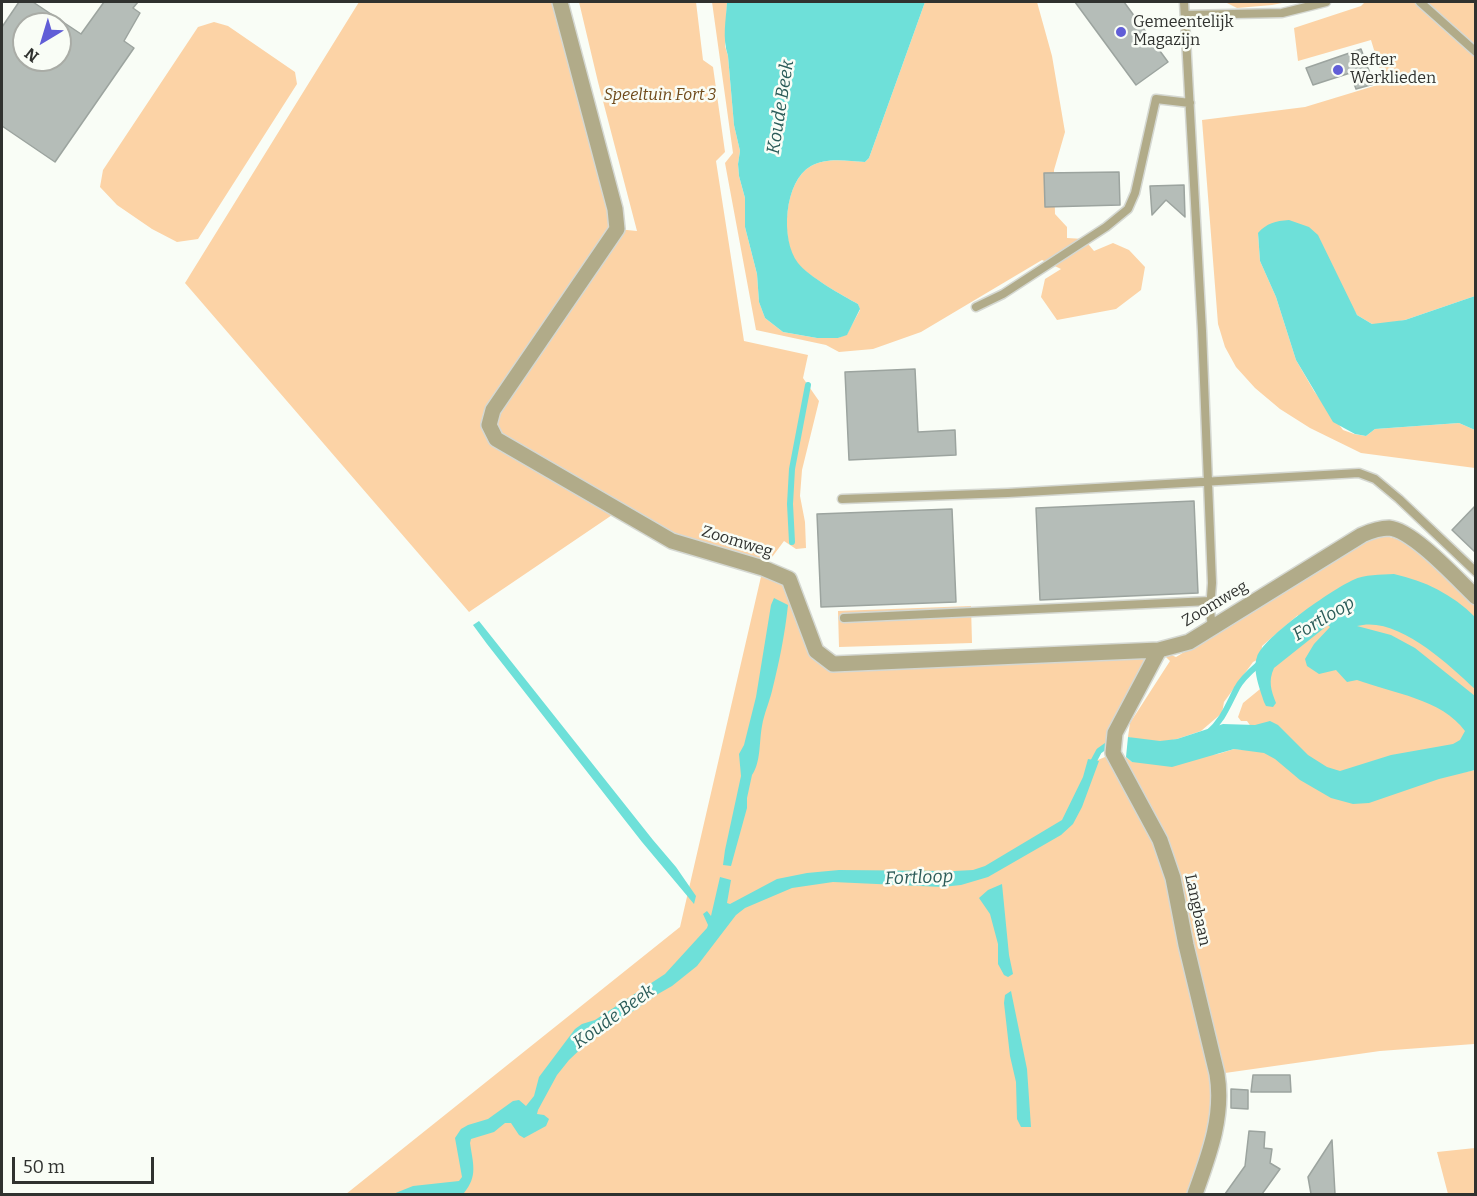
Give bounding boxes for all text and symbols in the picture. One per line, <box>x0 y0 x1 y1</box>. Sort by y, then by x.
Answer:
north arrow <box>12 12 72 72</box>
place label: Gemeentelijk Magazijn <box>1133 13 1234 51</box>
marker: Gemeentelijk Magazijn <box>1114 25 1128 39</box>
text: N <box>21 44 43 66</box>
place label: Refter Werklieden <box>1350 51 1436 89</box>
water label: Koude Beek <box>763 58 799 156</box>
marker: Refter Werklieden <box>1331 63 1345 77</box>
park label: Speeltuin Fort 3 <box>604 86 716 106</box>
street label: Zoomweg <box>699 522 775 562</box>
street label: Zoomweg <box>1179 577 1251 631</box>
water label: Fortloop <box>1289 592 1359 646</box>
water label: Fortloop <box>885 866 953 890</box>
street label: Langbaan <box>1180 872 1214 948</box>
water label: Koude Beek <box>569 980 659 1054</box>
scale bar <box>15 1145 158 1183</box>
text: 50 m <box>23 1156 65 1178</box>

